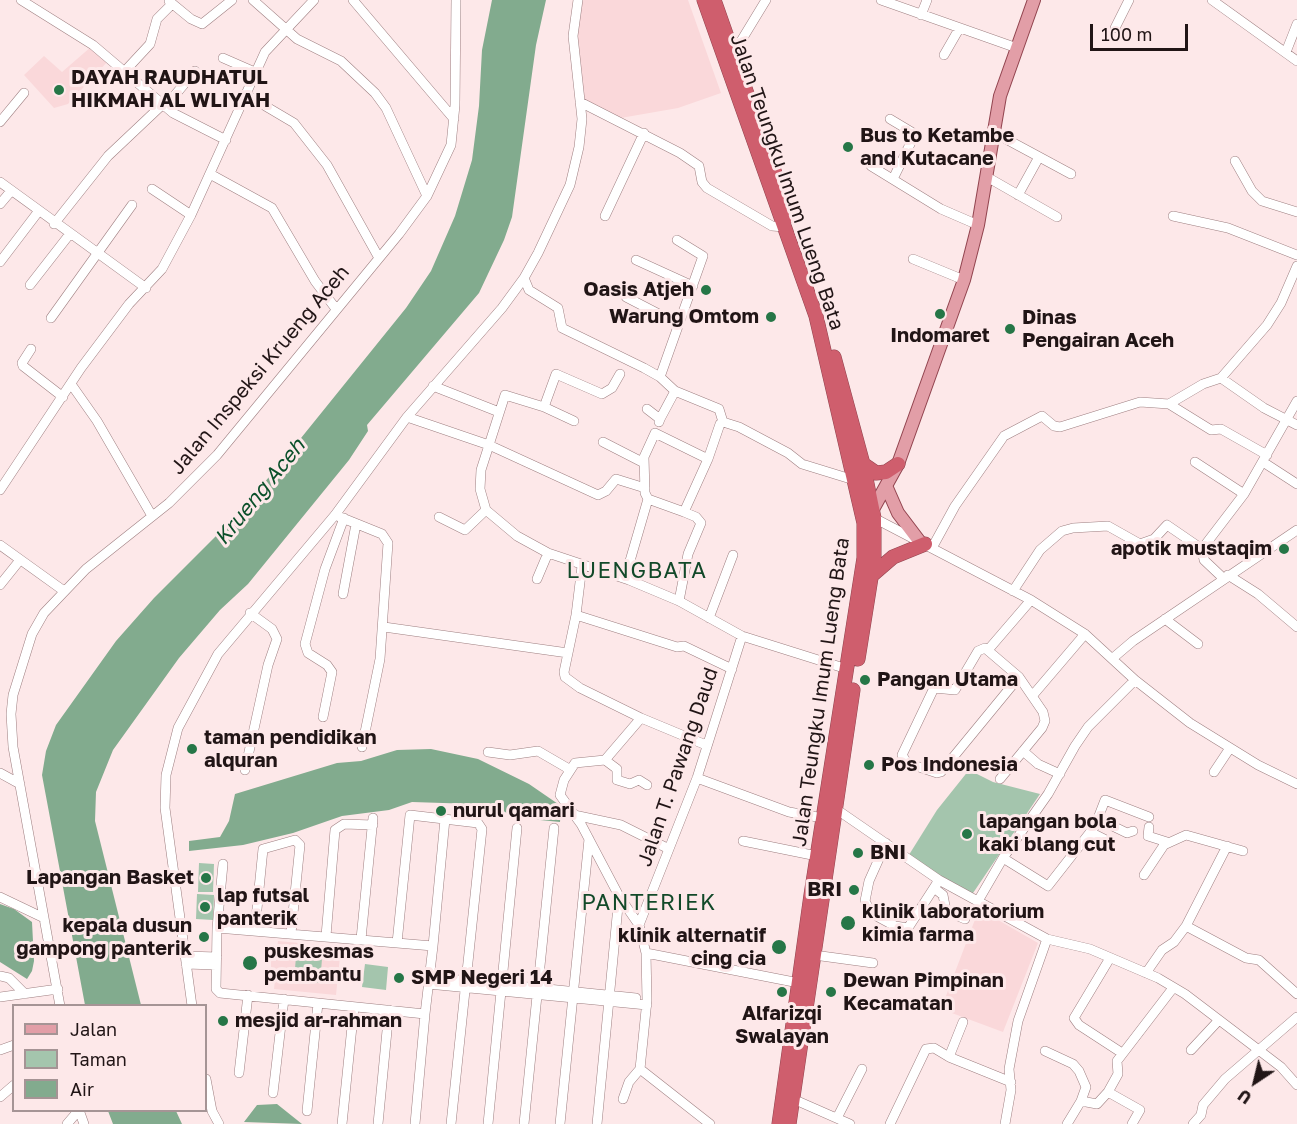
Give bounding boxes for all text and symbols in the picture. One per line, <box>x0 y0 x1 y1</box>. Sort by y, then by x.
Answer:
scale bar <box>1093 12 1190 50</box>
text: 100 m <box>1101 23 1152 45</box>
street label: Jalan Teungku Imum Lueng Bata <box>725 31 849 333</box>
place label: DAYAH RAUDHATUL HIKMAH AL WLIYAH <box>71 66 270 113</box>
marker: DAYAH RAUDHATUL HIKMAH AL WLIYAH <box>52 83 66 97</box>
place label: Bus to Ketambe and Kutacane <box>860 124 1014 171</box>
marker: Bus to Ketambe and Kutacane <box>841 140 855 154</box>
street label: Jalan Inspeksi Krueng Aceh <box>165 261 355 479</box>
place label: Oasis Atjeh <box>583 278 694 302</box>
marker: Oasis Atjeh <box>699 283 713 297</box>
place label: Warung Omtom <box>609 305 759 329</box>
place label: Dinas Pengairan Aceh <box>1022 306 1174 353</box>
marker: Indomaret <box>933 307 947 321</box>
marker: Warung Omtom <box>764 310 778 324</box>
marker: Dinas Pengairan Aceh <box>1003 322 1017 336</box>
place label: Indomaret <box>890 324 990 348</box>
water label: Krueng Aceh <box>210 434 310 550</box>
street label: Jalan Teungku Imum Lueng Bata <box>787 536 855 848</box>
place label: apotik mustaqim <box>1111 537 1272 561</box>
marker: apotik mustaqim <box>1277 542 1291 556</box>
district label: LUENGBATA <box>567 558 707 584</box>
street label: Jalan T. Pawang Daud <box>633 664 723 870</box>
place label: Pangan Utama <box>877 668 1018 692</box>
marker: Pangan Utama <box>858 673 872 687</box>
place label: taman pendidikan alquran <box>204 726 377 773</box>
marker: taman pendidikan alquran <box>185 742 199 756</box>
place label: Pos Indonesia <box>881 753 1018 777</box>
marker: Pos Indonesia <box>862 758 876 772</box>
place label: nurul qamari <box>453 799 575 823</box>
marker: nurul qamari <box>434 804 448 818</box>
place label: lapangan bola kaki blang cut <box>979 810 1117 857</box>
marker: lapangan bola kaki blang cut <box>960 827 974 841</box>
place label: BNI <box>870 841 906 865</box>
marker: BNI <box>851 846 865 860</box>
place label: Lapangan Basket <box>26 866 194 890</box>
marker: Lapangan Basket <box>199 871 213 885</box>
place label: BRI <box>807 878 842 902</box>
marker: BRI <box>847 883 861 897</box>
place label: lap futsal panterik <box>217 884 309 931</box>
district label: PANTERIEK <box>581 890 717 916</box>
marker: lap futsal panterik <box>198 900 212 914</box>
place label: klinik laboratorium kimia farma <box>862 900 1044 947</box>
place label: kepala dusun gampong panterik <box>16 914 192 961</box>
marker: klinik laboratorium kimia farma <box>839 914 857 932</box>
place label: klinik alternatif cing cia <box>618 924 766 971</box>
marker: kepala dusun gampong panterik <box>197 930 211 944</box>
marker: klinik alternatif cing cia <box>770 938 788 956</box>
place label: puskesmas pembantu <box>264 940 374 987</box>
marker: puskesmas pembantu <box>241 954 259 972</box>
place label: SMP Negeri 14 <box>411 966 553 990</box>
place label: Dewan Pimpinan Kecamatan <box>843 969 1004 1016</box>
marker: SMP Negeri 14 <box>392 971 406 985</box>
marker: Alfarizqi Swalayan <box>775 985 789 999</box>
marker: Dewan Pimpinan Kecamatan <box>824 985 838 999</box>
place label: Alfarizqi Swalayan <box>735 1002 829 1049</box>
legend <box>12 1004 207 1112</box>
place label: mesjid ar-rahman <box>235 1009 402 1033</box>
marker: mesjid ar-rahman <box>216 1014 230 1028</box>
text: Jalan <box>70 1018 117 1040</box>
text: Taman <box>70 1048 127 1070</box>
north arrow <box>1225 1052 1285 1112</box>
text: Air <box>70 1078 94 1100</box>
text: U <box>1234 1085 1255 1108</box>

